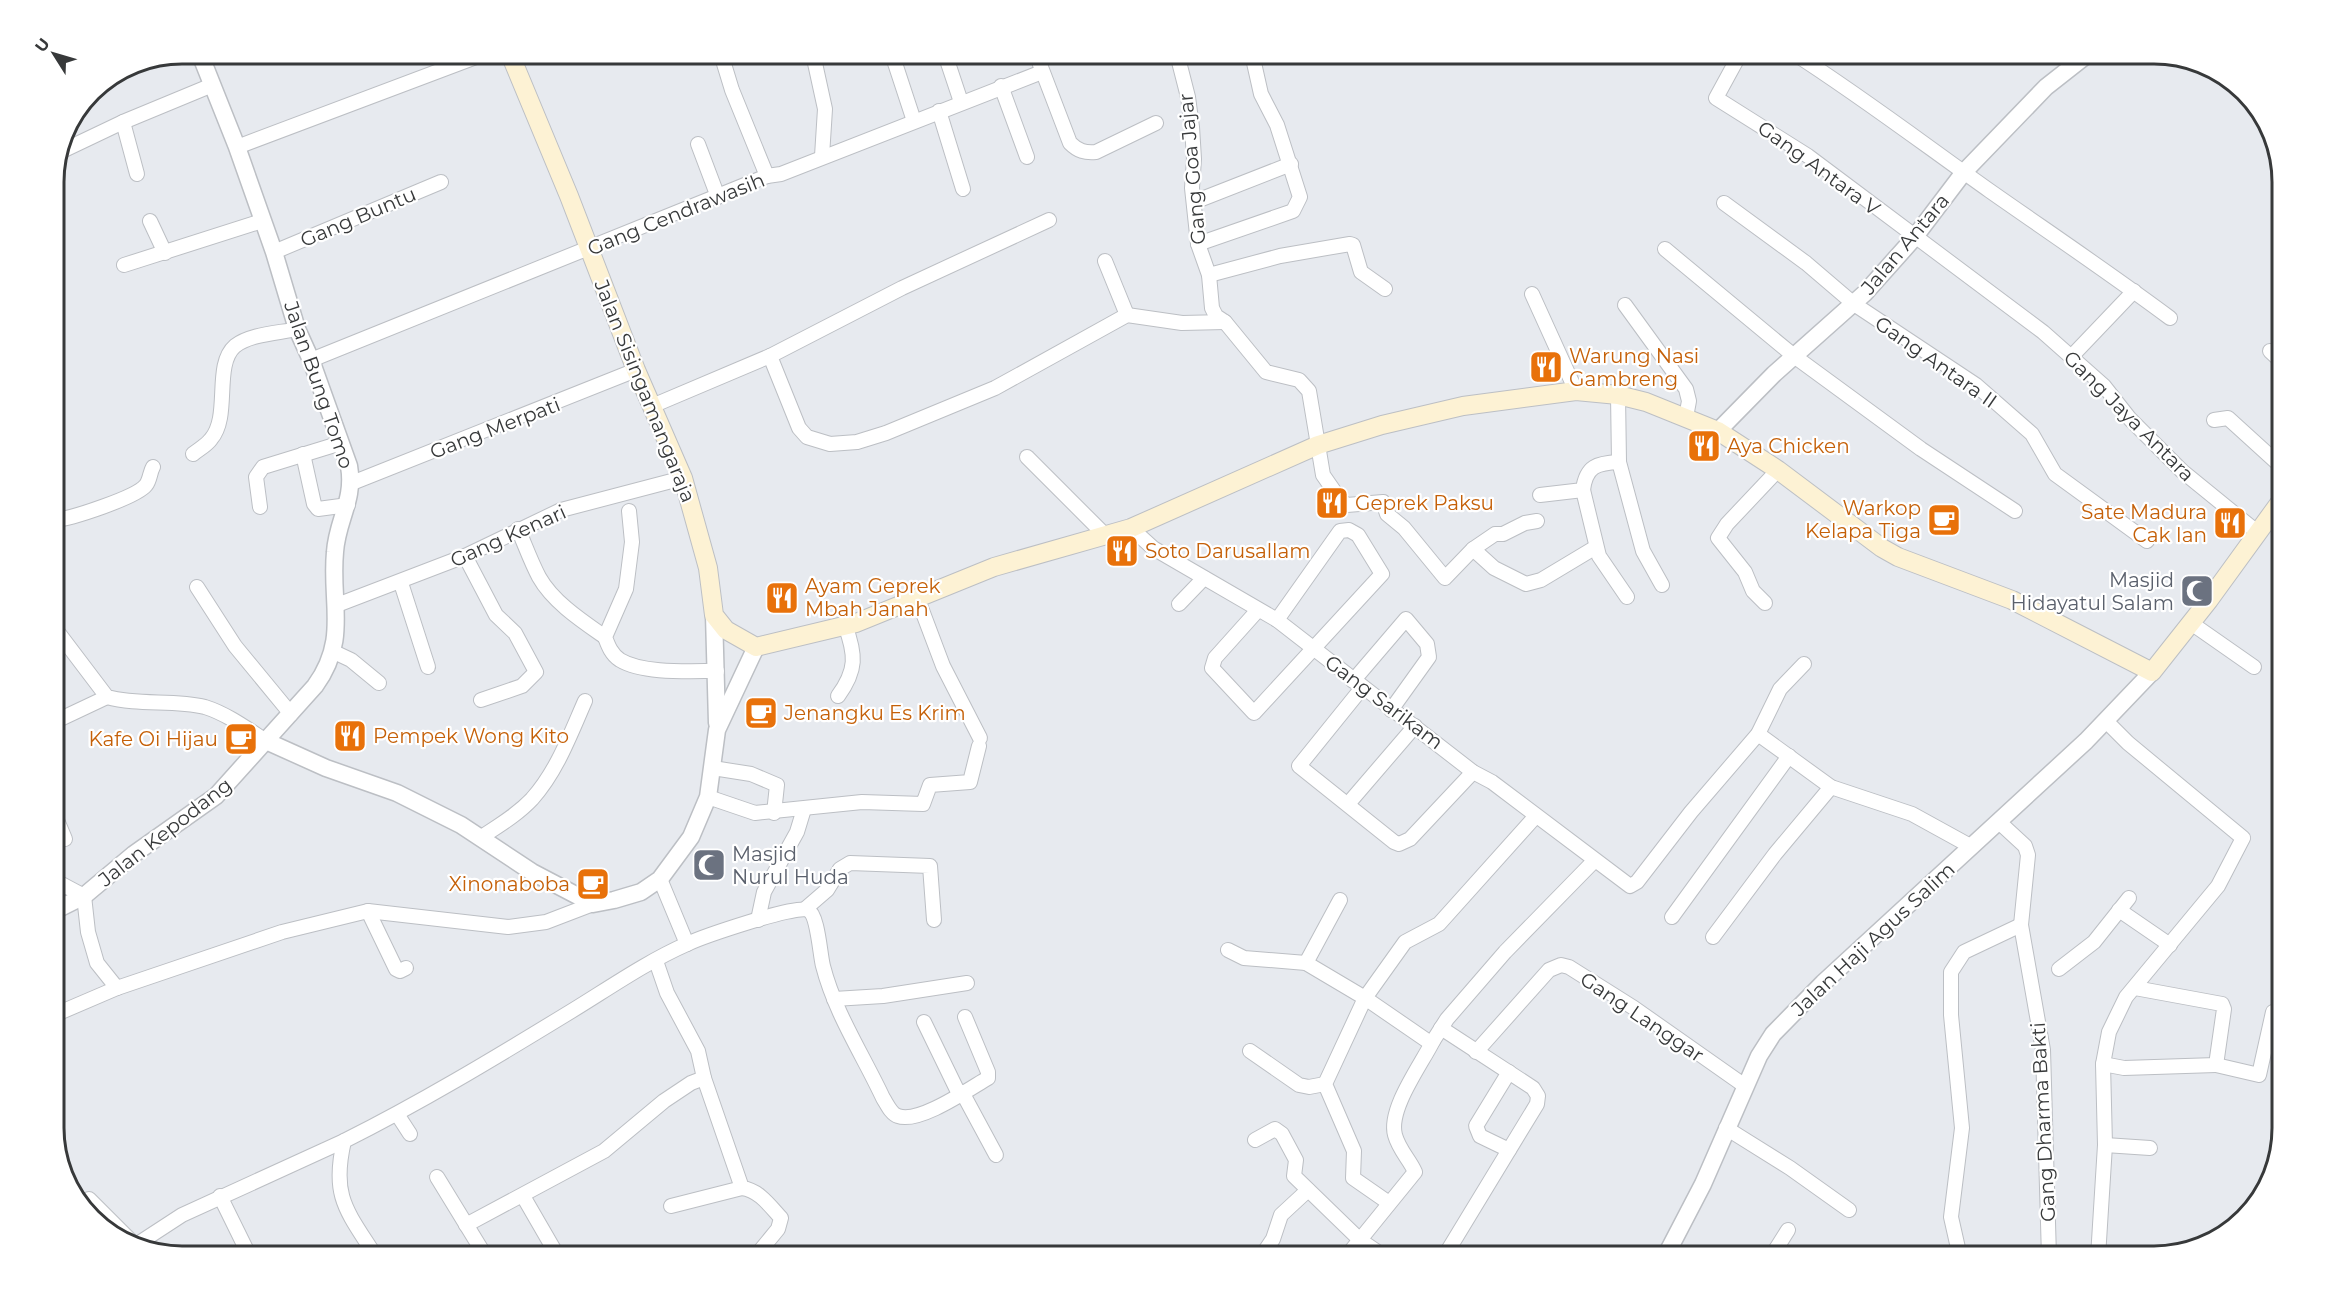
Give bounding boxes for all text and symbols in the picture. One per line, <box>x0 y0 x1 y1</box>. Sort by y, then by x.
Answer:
north arrow <box>24 24 84 84</box>
text: U <box>31 35 54 56</box>
street label: Gang Goa Jajar <box>1173 92 1211 246</box>
street label: Gang Antara V <box>1753 116 1885 220</box>
street label: Gang Cendrawasih <box>584 167 768 261</box>
street label: Gang Buntu <box>297 182 419 252</box>
street label: Jalan Antara <box>1855 189 1954 300</box>
street label: Jalan Sisingamangaraja <box>589 275 701 506</box>
street label: Jalan Bung Tomo <box>279 297 359 472</box>
street label: Gang Antara II <box>1870 311 2002 413</box>
place label: Warung Nasi Gambreng <box>1569 344 1699 391</box>
street label: Gang Jaya Antara <box>2059 346 2199 486</box>
restaurant icon: Warung Nasi Gambreng <box>1528 349 1564 385</box>
street label: Gang Merpati <box>426 392 564 464</box>
restaurant icon: Aya Chicken <box>1686 428 1722 464</box>
place label: Aya Chicken <box>1727 434 1850 458</box>
restaurant icon: Geprek Paksu <box>1314 485 1350 521</box>
place label: Geprek Paksu <box>1355 491 1494 515</box>
place label: Warkop Kelapa Tiga <box>1805 496 1921 543</box>
street label: Gang Kenari <box>446 500 570 572</box>
place label: Sate Madura Cak Ian <box>2081 500 2207 547</box>
cafe icon: Warkop Kelapa Tiga <box>1926 502 1962 538</box>
restaurant icon: Sate Madura Cak Ian <box>2212 505 2248 541</box>
restaurant icon: Soto Darusallam <box>1104 533 1140 569</box>
place label: Soto Darusallam <box>1145 539 1310 563</box>
place label: Masjid Hidayatul Salam <box>2010 568 2174 615</box>
mosque icon: Masjid Hidayatul Salam <box>2179 573 2215 609</box>
place label: Ayam Geprek Mbah Janah <box>805 574 941 621</box>
restaurant icon: Ayam Geprek Mbah Janah <box>764 580 800 616</box>
street label: Gang Sarikam <box>1320 650 1448 754</box>
cafe icon: Jenangku Es Krim <box>743 695 779 731</box>
place label: Jenangku Es Krim <box>783 701 966 725</box>
restaurant icon: Pempek Wong Kito <box>332 718 368 754</box>
cafe icon: Kafe Oi Hijau <box>223 721 259 757</box>
place label: Pempek Wong Kito <box>373 724 569 748</box>
place label: Kafe Oi Hijau <box>89 727 218 751</box>
street label: Jalan Kepodang <box>93 773 236 892</box>
place label: Masjid Nurul Huda <box>732 842 849 889</box>
mosque icon: Masjid Nurul Huda <box>691 847 727 883</box>
street label: Jalan Haji Agus Salim <box>1786 857 1960 1022</box>
cafe icon: Xinonaboba <box>575 866 611 902</box>
place label: Xinonaboba <box>449 872 570 896</box>
street label: Gang Langgar <box>1576 967 1708 1067</box>
street label: Gang Dharma Bakti <box>2026 1021 2060 1223</box>

